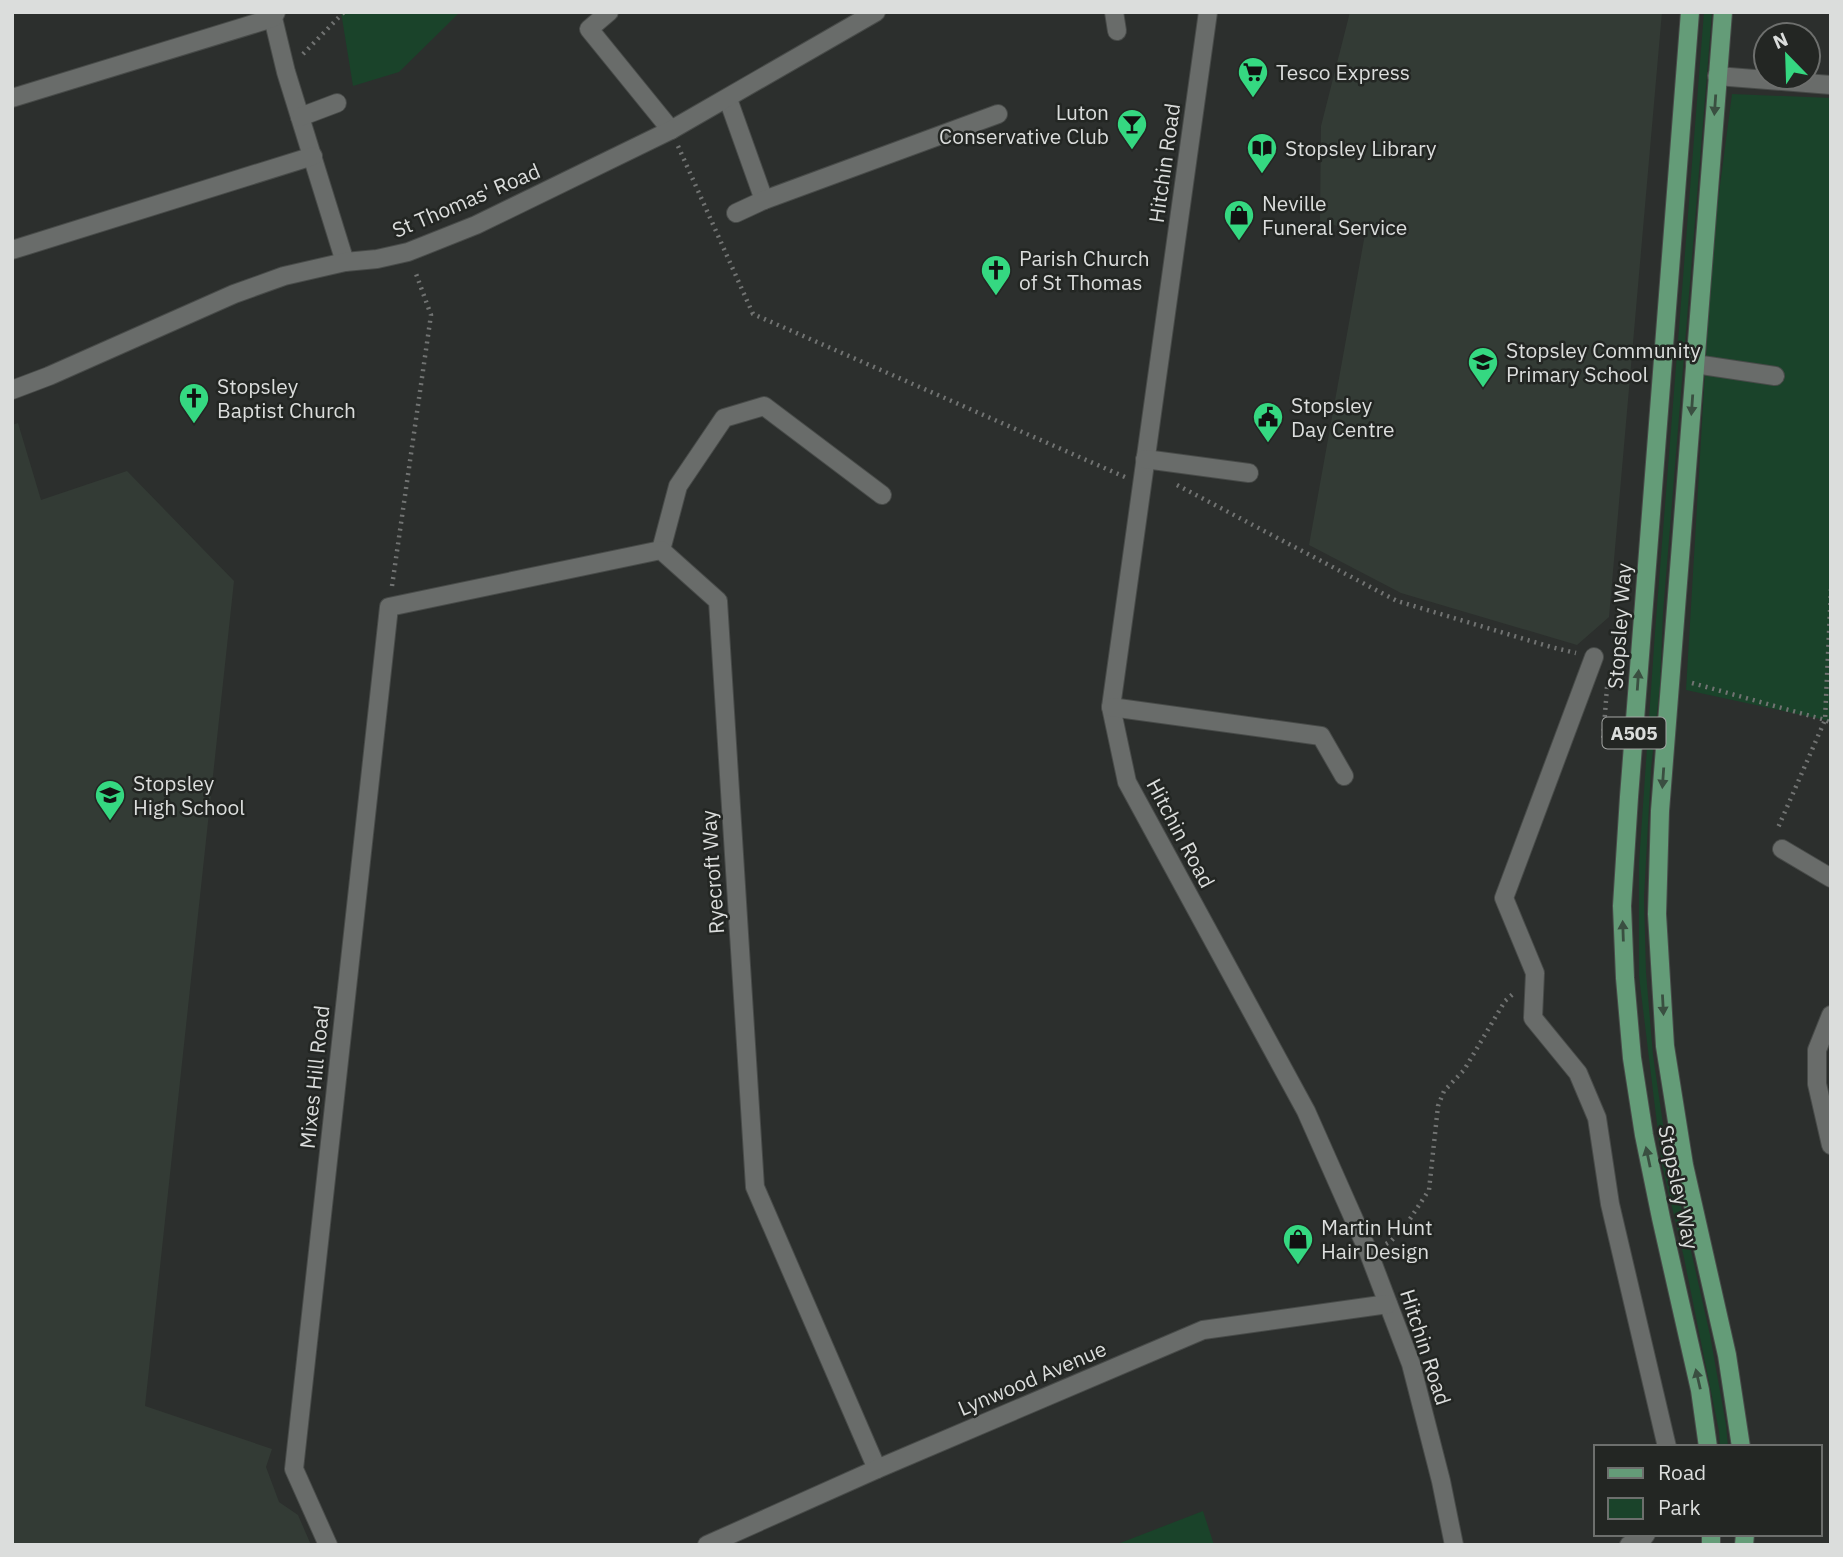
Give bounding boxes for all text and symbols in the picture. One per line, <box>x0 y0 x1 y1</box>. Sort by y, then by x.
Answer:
north arrow <box>1752 21 1822 91</box>
text: N <box>1769 27 1791 54</box>
supermarket icon: Tesco Express <box>1236 55 1270 99</box>
place label: Tesco Express <box>1276 58 1410 86</box>
one-way arrow <box>1709 94 1720 116</box>
place label: Luton Conservative Club <box>939 98 1109 150</box>
street label: Hitchin Road <box>1142 101 1186 225</box>
bar icon: Luton Conservative Club <box>1115 107 1149 151</box>
library icon: Stopsley Library <box>1245 131 1279 175</box>
place label: Stopsley Library <box>1285 134 1437 162</box>
street label: St Thomas' Road <box>388 156 544 244</box>
place label: Neville Funeral Service <box>1262 189 1407 241</box>
shop icon: Neville Funeral Service <box>1222 198 1256 242</box>
place label: Parish Church of St Thomas <box>1019 244 1150 296</box>
church icon: Parish Church of St Thomas <box>979 253 1013 297</box>
place label: Stopsley Community Primary School <box>1506 336 1701 388</box>
school or university icon: Stopsley Community Primary School <box>1466 345 1500 389</box>
place label: Stopsley Baptist Church <box>217 372 356 424</box>
church icon: Stopsley Baptist Church <box>177 381 211 425</box>
place label: Stopsley Day Centre <box>1291 391 1395 443</box>
one-way arrow <box>1686 394 1697 416</box>
public building icon: Stopsley Day Centre <box>1251 400 1285 444</box>
street label: Stopsley Way <box>1601 562 1637 690</box>
one-way arrow <box>1632 669 1643 691</box>
road number: A505 <box>1602 718 1666 748</box>
one-way arrow <box>1657 767 1668 789</box>
place label: Stopsley High School <box>133 769 245 821</box>
street label: Hitchin Road <box>1140 773 1222 893</box>
school or university icon: Stopsley High School <box>93 778 127 822</box>
street label: Ryecroft Way <box>694 809 730 935</box>
one-way arrow <box>1618 920 1629 942</box>
one-way arrow <box>1657 995 1668 1017</box>
street label: Mixes Hill Road <box>293 1004 335 1150</box>
street label: Stopsley Way <box>1652 1122 1706 1252</box>
one-way arrow <box>1643 1146 1654 1168</box>
place label: Martin Hunt Hair Design <box>1321 1213 1433 1265</box>
shop icon: Martin Hunt Hair Design <box>1281 1222 1315 1266</box>
street label: Hitchin Road <box>1394 1285 1458 1409</box>
street label: Lynwood Avenue <box>953 1334 1111 1422</box>
one-way arrow <box>1692 1368 1703 1390</box>
legend <box>1594 1445 1822 1536</box>
text: Road <box>1658 1458 1706 1486</box>
text: Park <box>1658 1493 1701 1521</box>

